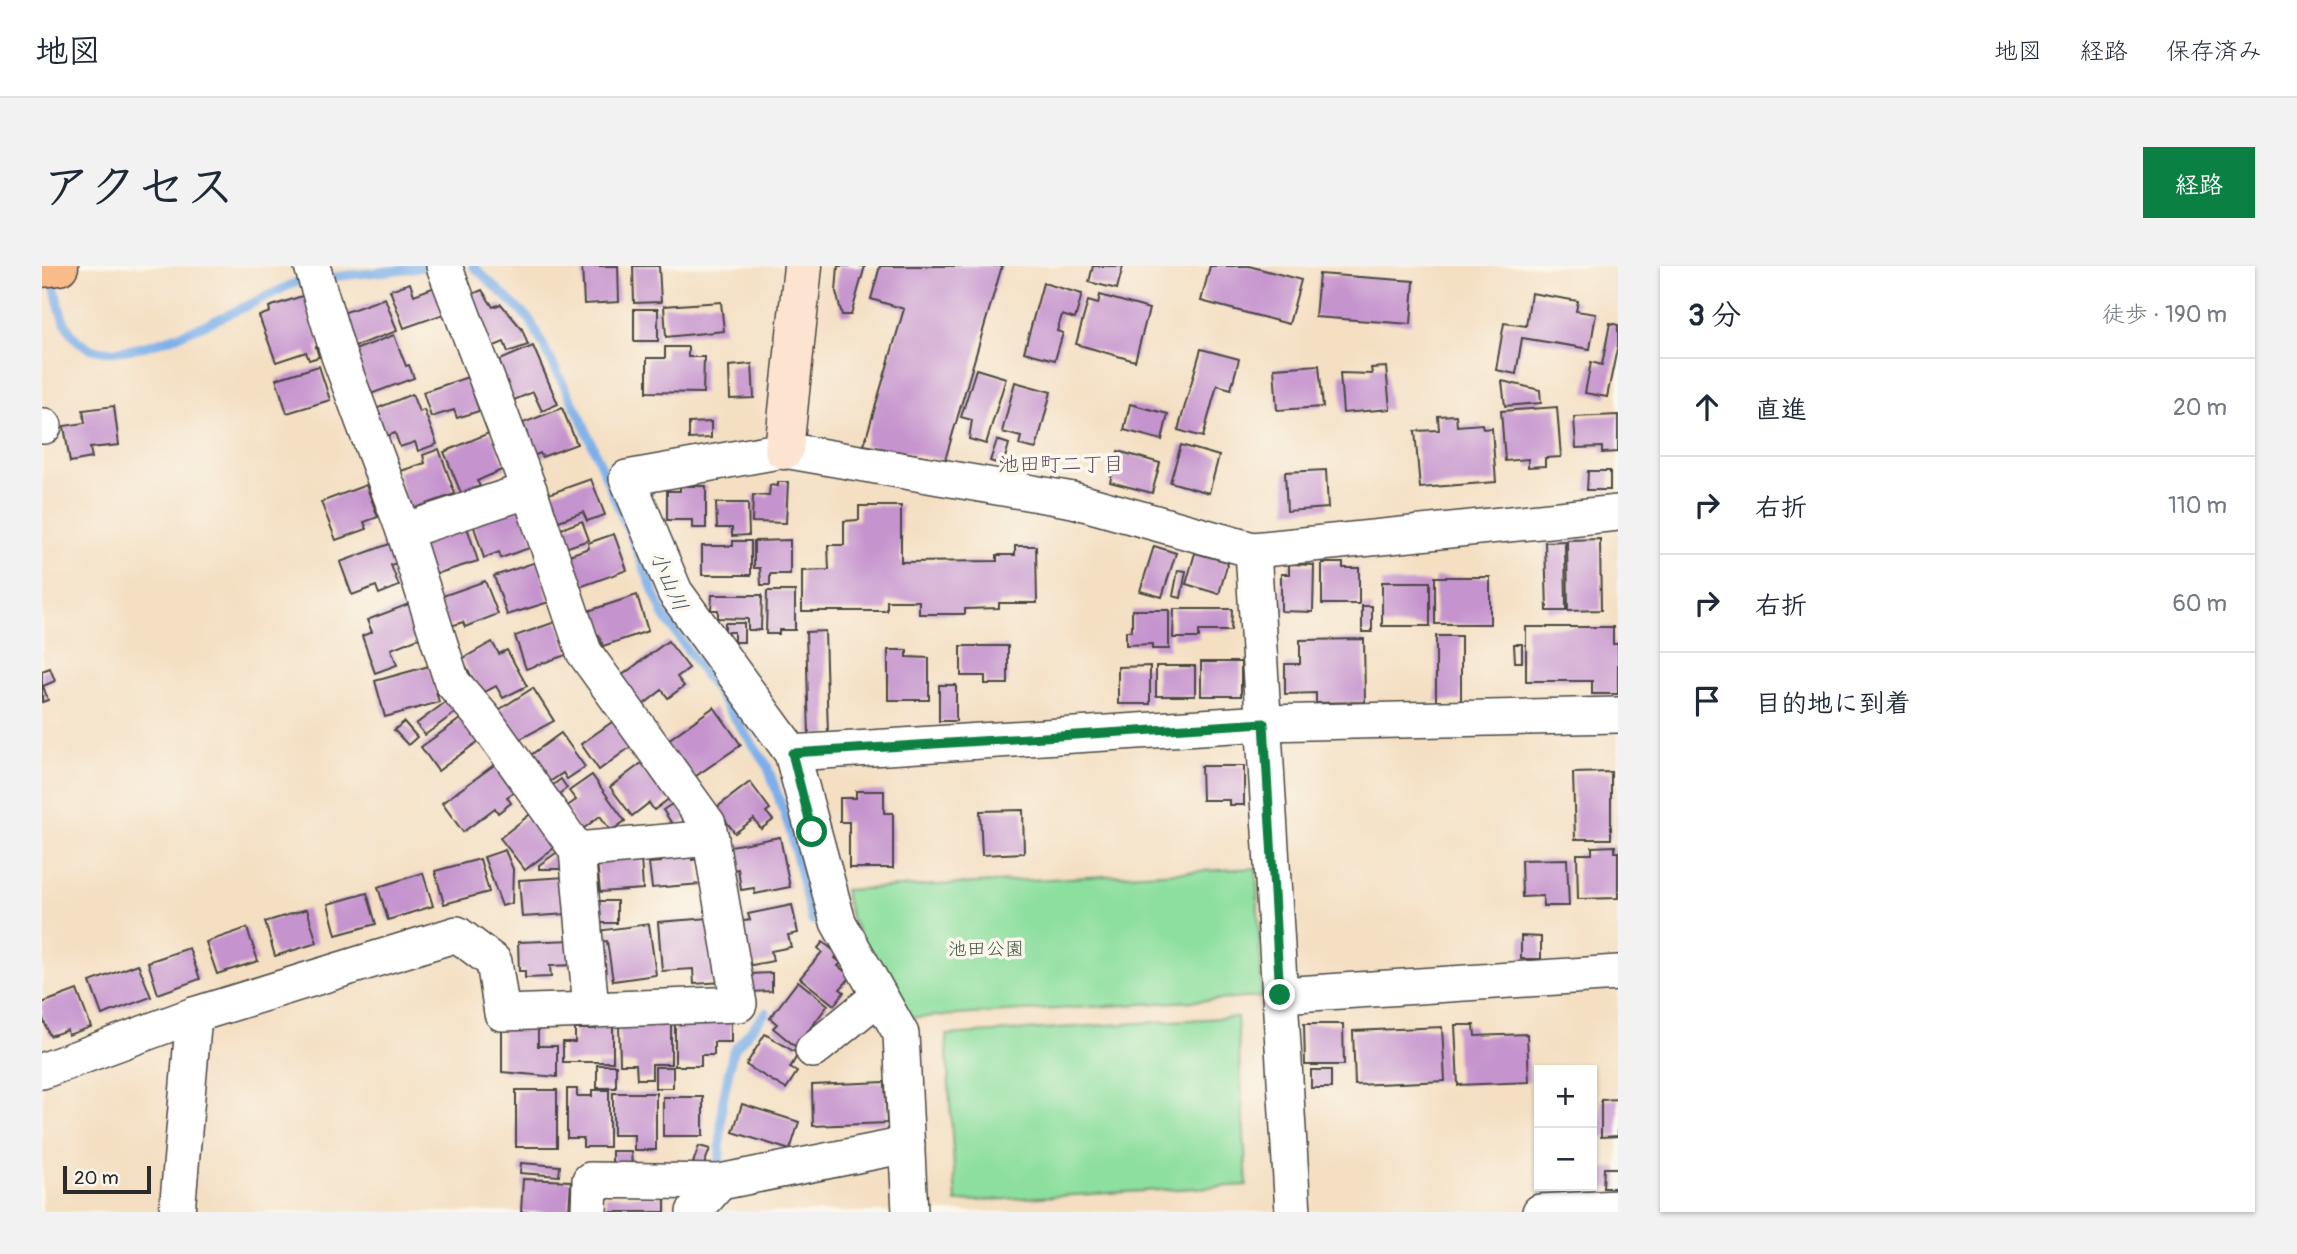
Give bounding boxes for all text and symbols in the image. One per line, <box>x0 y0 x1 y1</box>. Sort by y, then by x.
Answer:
text: 地図 <box>35 31 101 72</box>
text: 地図 <box>1994 37 2042 66</box>
text: 経路 <box>2080 37 2128 66</box>
text: 保存済み <box>2166 37 2262 66</box>
button: 経路 <box>2143 147 2255 218</box>
text: アクセス <box>42 157 235 218</box>
text: 3 分 <box>1688 297 1741 334</box>
text: 徒歩 · 190 m <box>2102 300 2227 329</box>
icon: ahead <box>1688 388 1726 426</box>
text: 20 m <box>2173 393 2227 422</box>
text: 直進 <box>1755 394 1807 426</box>
district label: 池田町二丁目 <box>998 451 1124 478</box>
icon: right <box>1688 486 1726 524</box>
text: 110 m <box>2168 491 2227 520</box>
text: 右折 <box>1755 492 1807 524</box>
water label: 小山川 <box>643 547 694 615</box>
icon: right <box>1688 584 1726 622</box>
text: 60 m <box>2172 589 2227 618</box>
text: 右折 <box>1755 590 1807 622</box>
icon: arrive <box>1688 682 1726 720</box>
text: 目的地に到着 <box>1755 688 1911 720</box>
route start <box>796 816 827 847</box>
park label: 池田公園 <box>948 937 1024 961</box>
route end <box>1264 979 1295 1010</box>
map controls <box>1534 1065 1597 1191</box>
button: + <box>1534 1065 1597 1128</box>
button: − <box>1534 1128 1597 1191</box>
scale bar <box>63 1163 150 1195</box>
text: 20 m <box>74 1166 119 1190</box>

